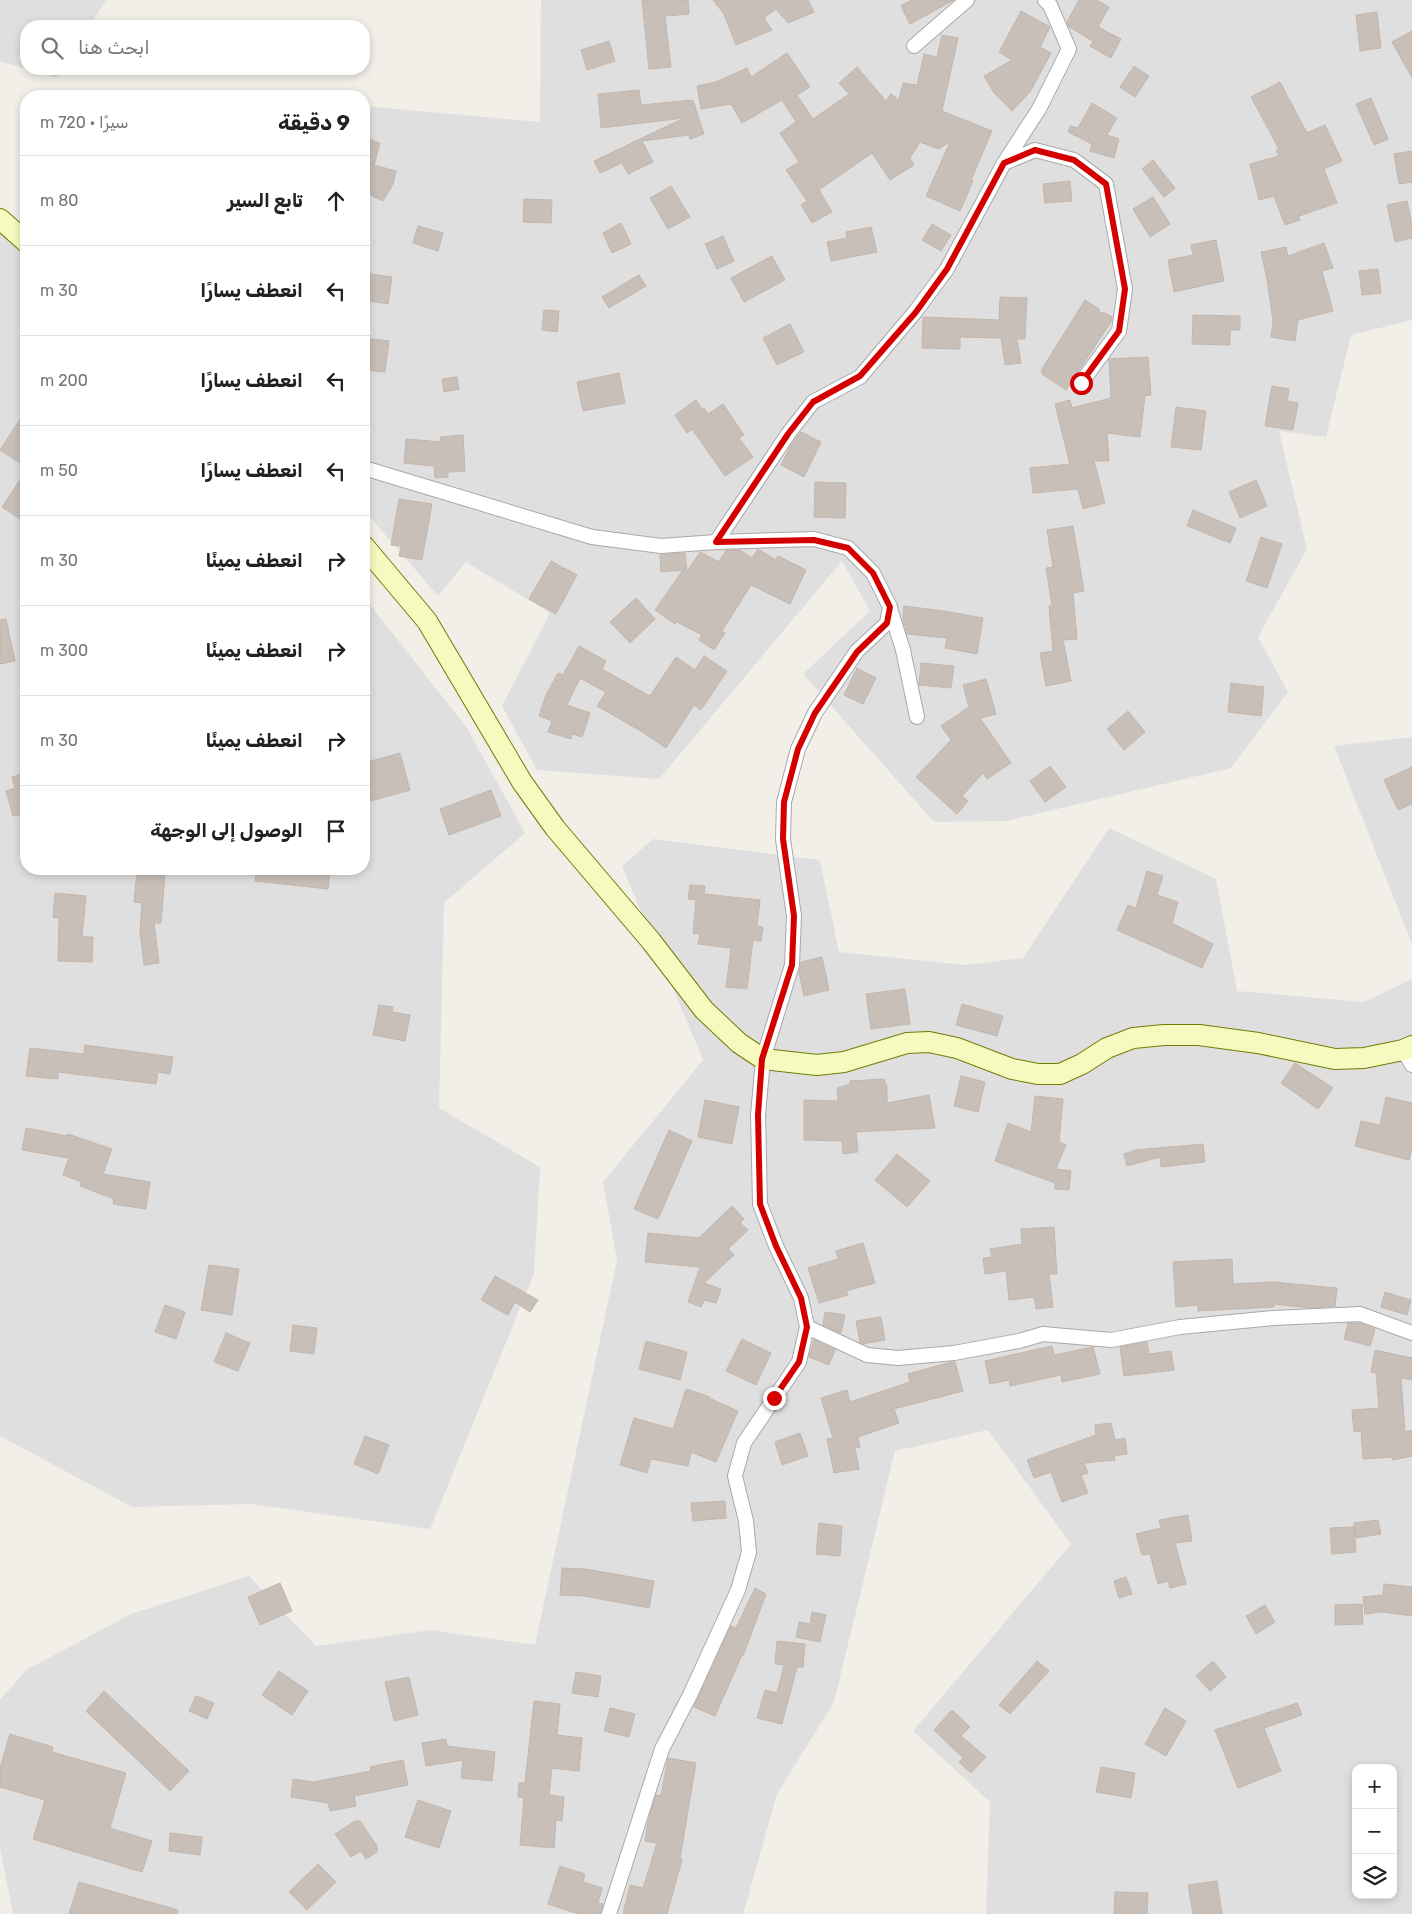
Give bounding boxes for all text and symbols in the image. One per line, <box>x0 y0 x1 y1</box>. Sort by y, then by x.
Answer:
search box <box>20 20 370 75</box>
icon: search <box>38 34 66 62</box>
text: ابحث هنا <box>78 36 150 59</box>
text: 9 دقيقة <box>278 110 350 135</box>
text: سيرًا · 720 m <box>40 113 129 132</box>
icon: ahead <box>322 187 350 215</box>
text: تابع السير <box>227 189 303 212</box>
text: 80 m <box>40 191 79 210</box>
icon: left <box>322 277 350 305</box>
text: انعطف يسارًا <box>200 279 303 302</box>
text: 30 m <box>40 281 78 300</box>
icon: left <box>322 367 350 395</box>
text: انعطف يسارًا <box>200 369 303 392</box>
text: 200 m <box>40 371 88 390</box>
route start <box>1070 372 1093 395</box>
icon: left <box>322 457 350 485</box>
text: انعطف يسارًا <box>200 459 303 482</box>
text: 50 m <box>40 461 78 480</box>
icon: right <box>322 547 350 575</box>
text: انعطف يمينًا <box>206 549 303 572</box>
text: 30 m <box>40 551 78 570</box>
icon: right <box>322 637 350 665</box>
text: انعطف يمينًا <box>206 639 303 662</box>
text: 300 m <box>40 641 88 660</box>
icon: right <box>322 727 350 755</box>
text: انعطف يمينًا <box>206 729 303 752</box>
text: 30 m <box>40 731 78 750</box>
icon: arrive <box>322 817 350 845</box>
text: الوصول إلى الوجهة <box>150 819 303 842</box>
route end <box>763 1387 786 1410</box>
map controls <box>1352 1764 1397 1899</box>
button: + <box>1352 1764 1397 1809</box>
button: − <box>1352 1809 1397 1854</box>
button: layers <box>1352 1854 1397 1899</box>

